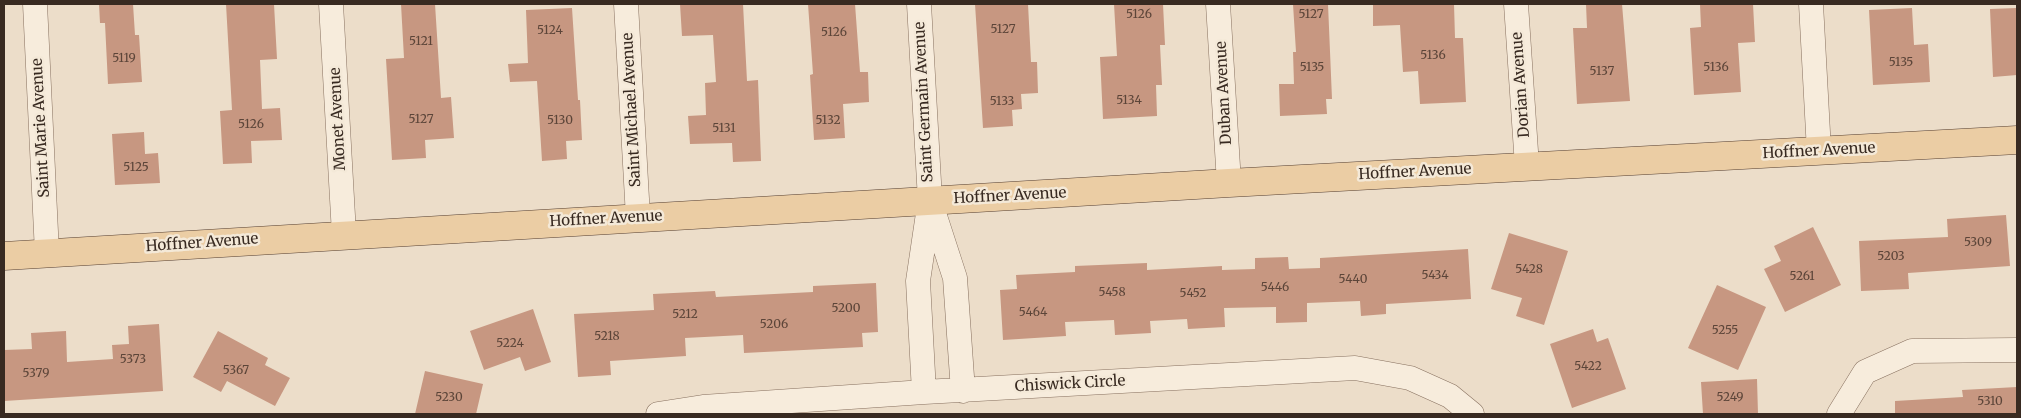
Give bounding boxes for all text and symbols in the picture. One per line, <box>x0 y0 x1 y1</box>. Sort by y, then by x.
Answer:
house number: 5126 <box>1126 8 1152 22</box>
house number: 5127 <box>1298 8 1324 22</box>
street label: Saint Germain Avenue <box>911 21 937 183</box>
house number: 5127 <box>990 23 1016 37</box>
house number: 5124 <box>537 24 563 38</box>
house number: 5126 <box>821 26 847 40</box>
street label: Dorian Avenue <box>1508 31 1534 139</box>
street label: Saint Michael Avenue <box>619 32 645 188</box>
house number: 5121 <box>409 35 433 49</box>
street label: Duban Avenue <box>1212 41 1236 145</box>
house number: 5136 <box>1420 49 1446 63</box>
house number: 5119 <box>112 52 136 66</box>
house number: 5135 <box>1889 56 1913 70</box>
street label: Saint Marie Avenue <box>28 58 54 198</box>
house number: 5135 <box>1300 61 1324 75</box>
house number: 5136 <box>1703 61 1729 75</box>
house number: 5137 <box>1590 65 1614 79</box>
street label: Monet Avenue <box>326 67 350 171</box>
house number: 5134 <box>1116 94 1142 108</box>
house number: 5133 <box>990 95 1014 109</box>
house number: 5127 <box>408 113 434 127</box>
house number: 5130 <box>547 114 573 128</box>
house number: 5132 <box>815 114 841 128</box>
house number: 5126 <box>238 118 264 132</box>
house number: 5131 <box>712 122 736 136</box>
street label: Hoffner Avenue <box>1762 139 1876 163</box>
street label: Hoffner Avenue <box>1358 160 1472 184</box>
house number: 5125 <box>123 161 149 175</box>
street label: Hoffner Avenue <box>953 184 1067 208</box>
street label: Hoffner Avenue <box>549 207 663 231</box>
street label: Hoffner Avenue <box>145 230 259 256</box>
house number: 5309 <box>1964 236 1992 250</box>
house number: 5203 <box>1877 250 1905 264</box>
house number: 5428 <box>1515 263 1543 277</box>
house number: 5434 <box>1421 269 1449 283</box>
house number: 5261 <box>1789 270 1815 284</box>
house number: 5440 <box>1338 273 1368 287</box>
house number: 5446 <box>1261 281 1289 295</box>
house number: 5458 <box>1098 286 1126 300</box>
house number: 5452 <box>1180 287 1206 301</box>
house number: 5200 <box>832 302 860 316</box>
house number: 5464 <box>1019 306 1047 320</box>
house number: 5212 <box>672 308 698 322</box>
house number: 5206 <box>760 318 788 332</box>
house number: 5255 <box>1712 324 1738 338</box>
house number: 5218 <box>594 330 620 344</box>
house number: 5224 <box>496 337 524 351</box>
house number: 5373 <box>120 353 146 367</box>
house number: 5422 <box>1574 360 1602 374</box>
house number: 5367 <box>223 364 249 378</box>
house number: 5379 <box>23 367 49 381</box>
street label: Chiswick Circle <box>1014 372 1126 396</box>
house number: 5230 <box>435 391 463 405</box>
house number: 5249 <box>1716 391 1744 405</box>
house number: 5310 <box>1977 395 2003 409</box>

